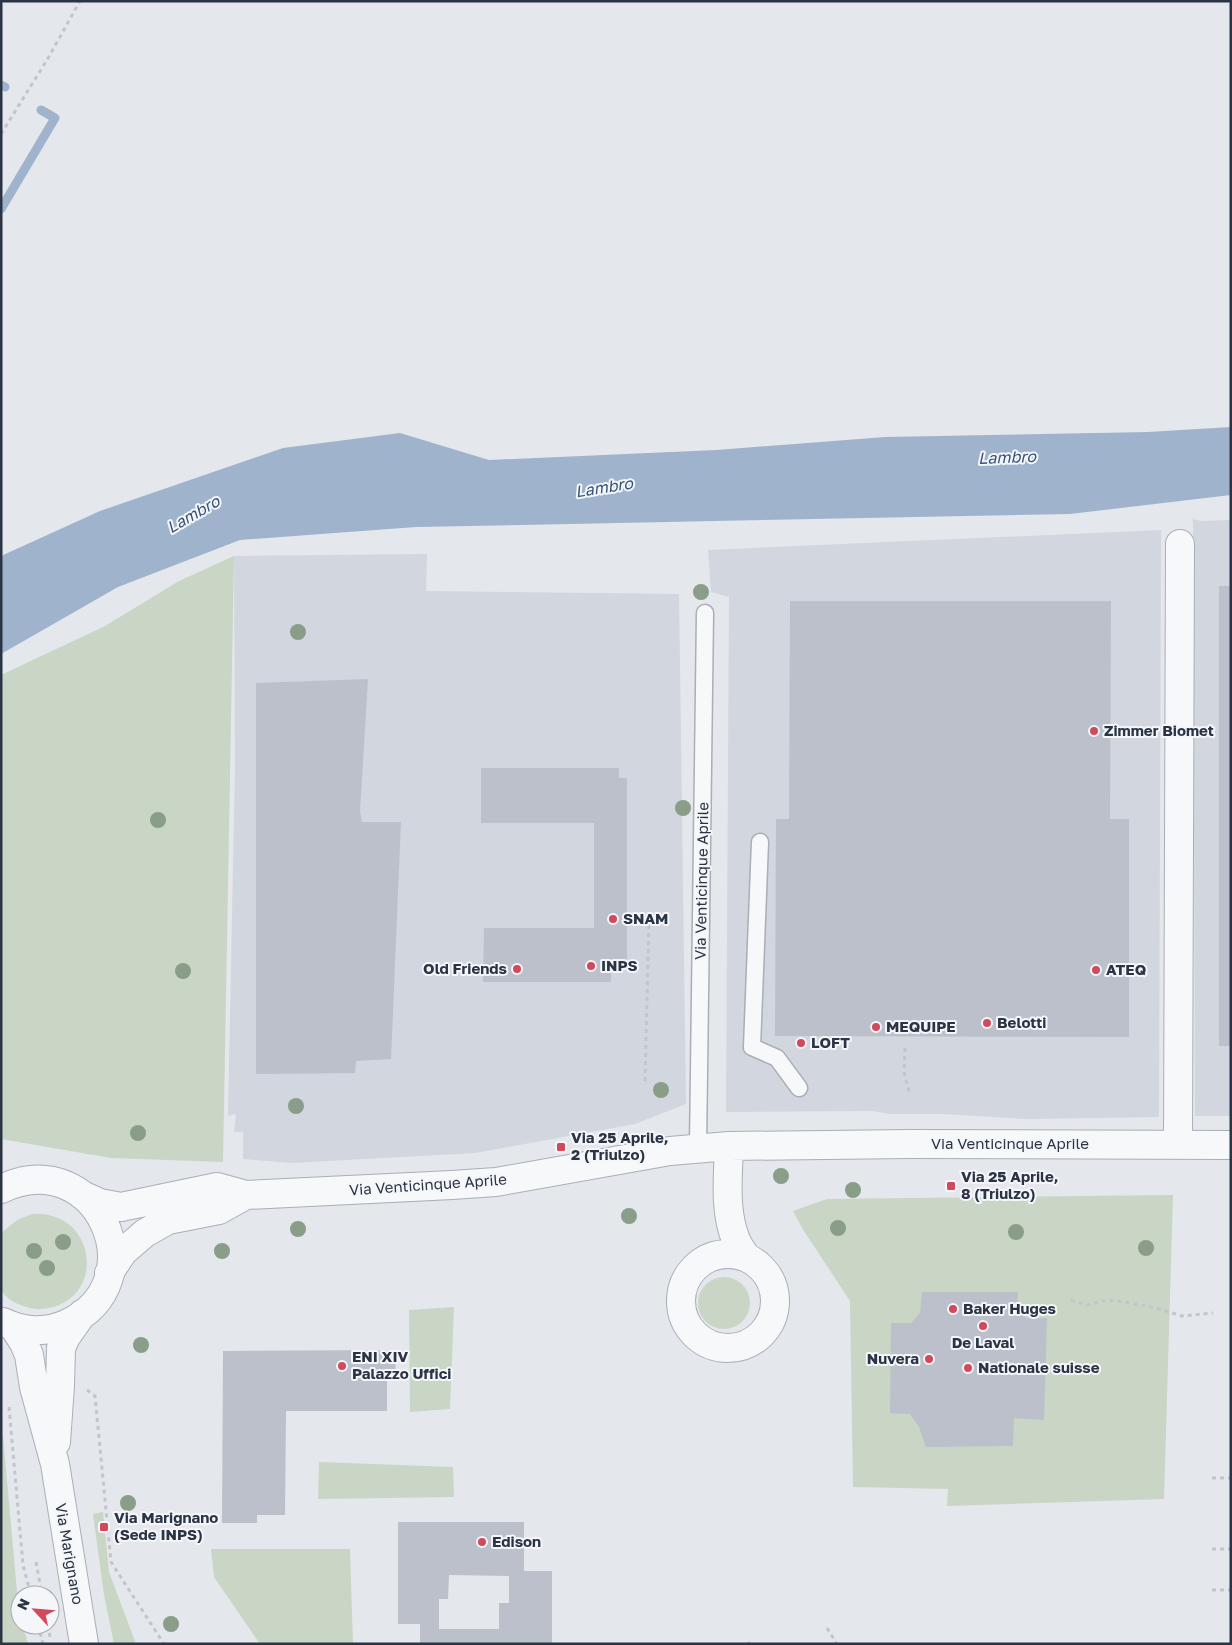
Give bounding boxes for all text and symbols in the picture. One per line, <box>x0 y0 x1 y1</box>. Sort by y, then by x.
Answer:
water label: Lambro <box>978 446 1038 468</box>
water label: Lambro <box>574 472 636 501</box>
water label: Lambro <box>163 490 224 537</box>
place label: Zimmer Biomet <box>1104 721 1214 739</box>
marker: Zimmer Biomet <box>1088 725 1100 737</box>
street label: Via Venticinque Aprile <box>691 802 711 960</box>
place label: SNAM <box>623 909 668 927</box>
marker: SNAM <box>607 913 619 925</box>
place label: INPS <box>601 956 638 974</box>
place label: Old Friends <box>423 959 507 977</box>
marker: INPS <box>585 960 597 972</box>
place label: ATEQ <box>1106 960 1146 978</box>
marker: Old Friends <box>511 963 523 975</box>
marker: ATEQ <box>1090 964 1102 976</box>
place label: Belotti <box>997 1013 1046 1031</box>
place label: MEQUIPE <box>886 1017 956 1035</box>
marker: Belotti <box>981 1017 993 1029</box>
marker: MEQUIPE <box>870 1021 882 1033</box>
place label: LOFT <box>811 1033 850 1051</box>
marker: LOFT <box>795 1037 807 1049</box>
place label: Via 25 Aprile, 2 (Triulzo) <box>571 1128 668 1163</box>
street label: Via Venticinque Aprile <box>931 1134 1089 1152</box>
marker: Via 25 Aprile, 2 (Triulzo) <box>555 1141 567 1153</box>
place label: Via 25 Aprile, 8 (Triulzo) <box>961 1167 1058 1202</box>
street label: Via Venticinque Aprile <box>349 1169 508 1198</box>
marker: Via 25 Aprile, 8 (Triulzo) <box>945 1180 957 1192</box>
place label: Baker Huges <box>963 1299 1056 1317</box>
marker: Baker Huges <box>947 1303 959 1315</box>
marker: De Laval <box>977 1320 989 1332</box>
place label: De Laval <box>952 1333 1014 1351</box>
place label: ENI XIV Palazzo Uffici <box>352 1347 451 1382</box>
place label: Nuvera <box>867 1349 919 1367</box>
marker: Nuvera <box>923 1353 935 1365</box>
place label: Nationale suisse <box>978 1358 1100 1376</box>
marker: ENI XIV Palazzo Uffici <box>336 1360 348 1372</box>
marker: Nationale suisse <box>962 1362 974 1374</box>
street label: Via Marignano <box>52 1502 88 1606</box>
place label: Via Marignano (Sede INPS) <box>114 1508 218 1543</box>
marker: Via Marignano (Sede INPS) <box>98 1521 110 1533</box>
place label: Edison <box>492 1532 541 1550</box>
marker: Edison <box>476 1536 488 1548</box>
north arrow <box>10 1585 60 1635</box>
text: N <box>13 1596 33 1613</box>

